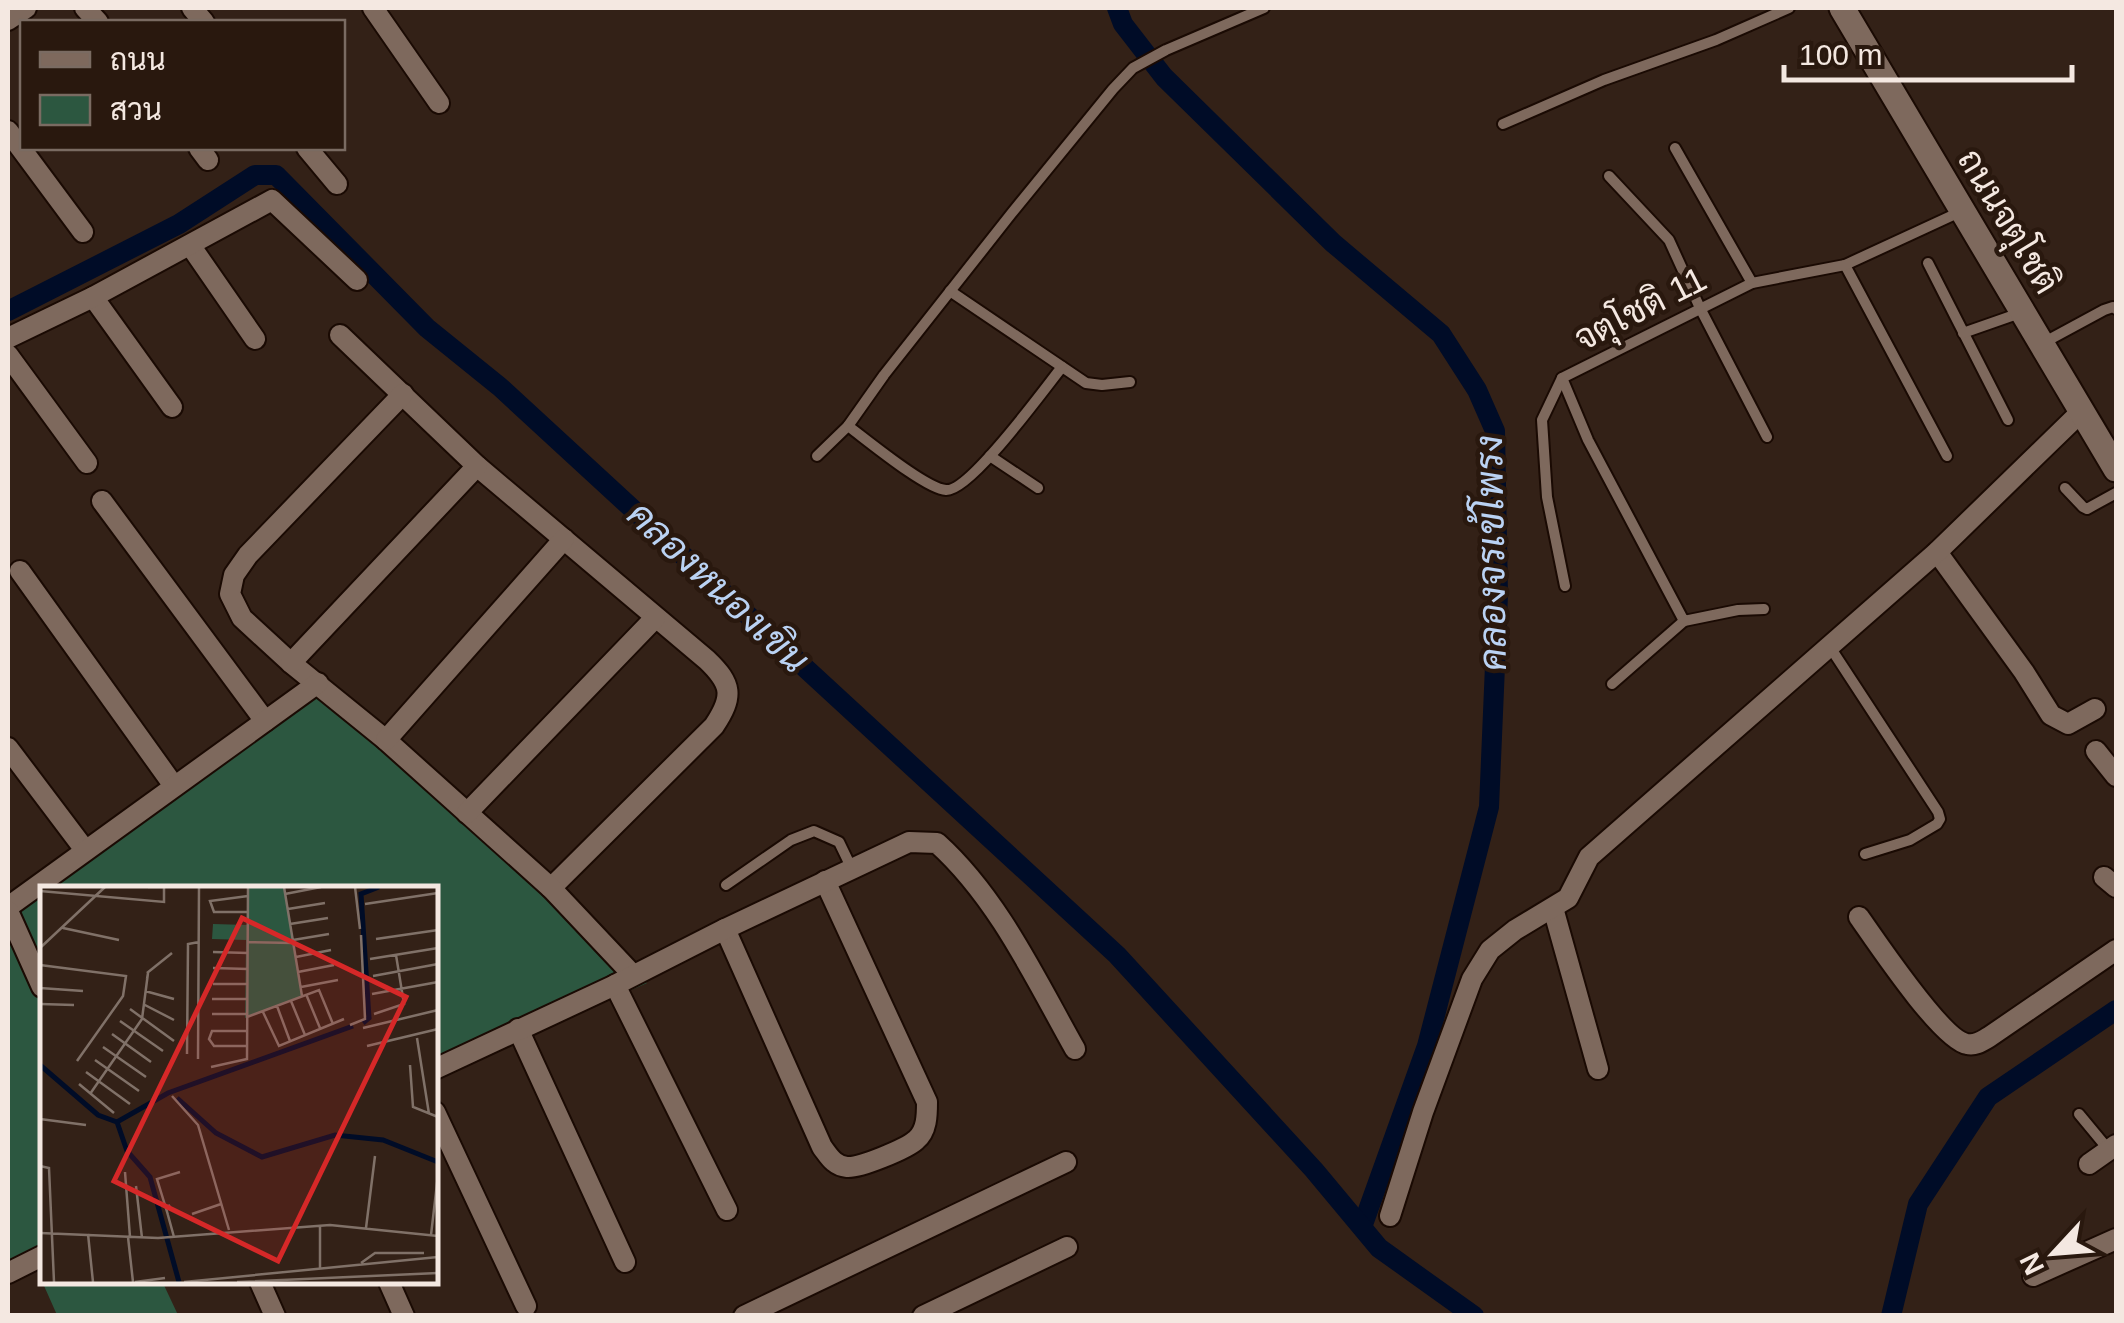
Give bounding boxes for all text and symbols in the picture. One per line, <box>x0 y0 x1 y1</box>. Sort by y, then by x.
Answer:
legend <box>20 20 345 150</box>
scale bar <box>1784 20 2072 82</box>
text: 100 m <box>1799 38 1882 71</box>
text: ถนน <box>110 43 166 76</box>
text: สวน <box>110 93 162 126</box>
street label: ถนนจตุโชติ <box>1946 140 2070 303</box>
street label: จตุโชติ 11 <box>1566 256 1715 362</box>
water label: คลองจรเข้โพรง <box>1465 435 1514 671</box>
water label: คลองหนองเขิน <box>619 493 817 681</box>
inset map <box>40 886 438 1283</box>
north arrow <box>2004 1203 2104 1303</box>
text: N <box>2014 1248 2050 1280</box>

